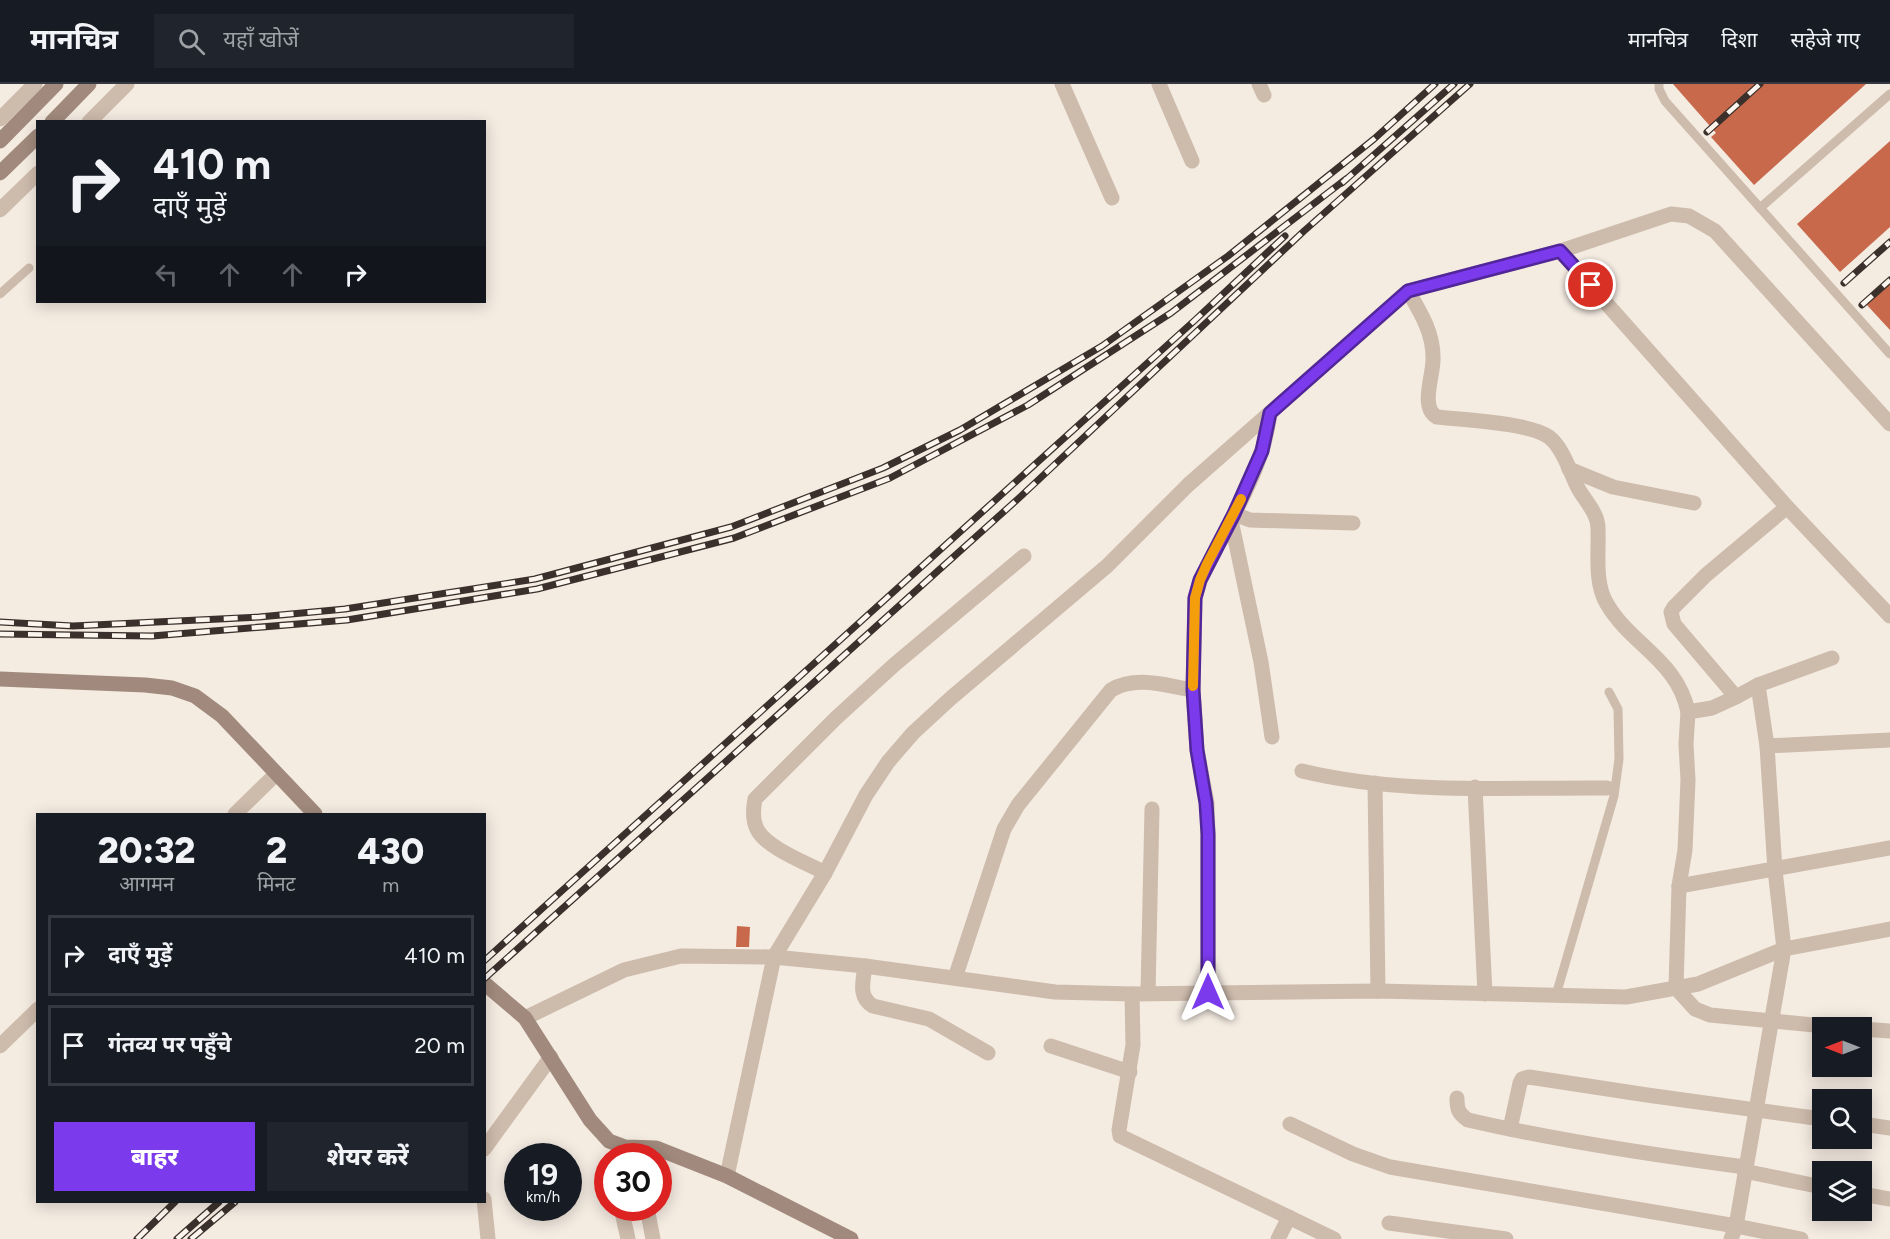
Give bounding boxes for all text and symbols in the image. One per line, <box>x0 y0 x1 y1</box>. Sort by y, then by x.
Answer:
search box <box>154 14 574 68</box>
text: मानचित्र <box>30 22 118 56</box>
icon: search <box>175 25 208 58</box>
text: यहाँ खोजें <box>223 26 299 53</box>
text: मानचित्र <box>1628 27 1688 52</box>
text: दिशा <box>1721 27 1757 52</box>
text: सहेजे गए <box>1790 27 1860 52</box>
text: 410 m <box>153 139 271 190</box>
icon: right <box>54 144 132 222</box>
text: दाएँ मुड़ें <box>153 190 227 223</box>
icon: left <box>150 258 183 291</box>
icon: ahead <box>213 258 246 291</box>
icon: ahead <box>276 258 309 291</box>
icon: right <box>339 258 372 291</box>
pin <box>1565 259 1616 310</box>
icon: arrive <box>1574 268 1607 301</box>
text: 20:32 <box>98 829 196 872</box>
text: 2 <box>266 829 287 872</box>
text: 430 <box>357 830 424 873</box>
text: आगमन <box>119 872 174 896</box>
text: मिनट <box>257 872 296 896</box>
text: m <box>382 873 399 897</box>
icon: right <box>57 939 90 972</box>
text: दाएँ मुड़ें <box>108 941 172 968</box>
text: 410 m <box>404 942 465 969</box>
position arrow <box>1176 960 1240 1024</box>
north arrow <box>1812 1017 1872 1077</box>
map controls <box>1812 1017 1872 1221</box>
icon: arrive <box>57 1029 90 1062</box>
text: गंतव्य पर पहुँचे <box>108 1031 232 1058</box>
text: 20 m <box>414 1032 465 1059</box>
button: search <box>1812 1089 1872 1149</box>
button: बाहर <box>54 1122 255 1191</box>
button: शेयर करें <box>267 1122 468 1191</box>
speed limit sign: 30 <box>594 1143 672 1221</box>
text: 19 <box>528 1156 558 1193</box>
button: layers <box>1812 1161 1872 1221</box>
text: km/h <box>526 1188 560 1206</box>

